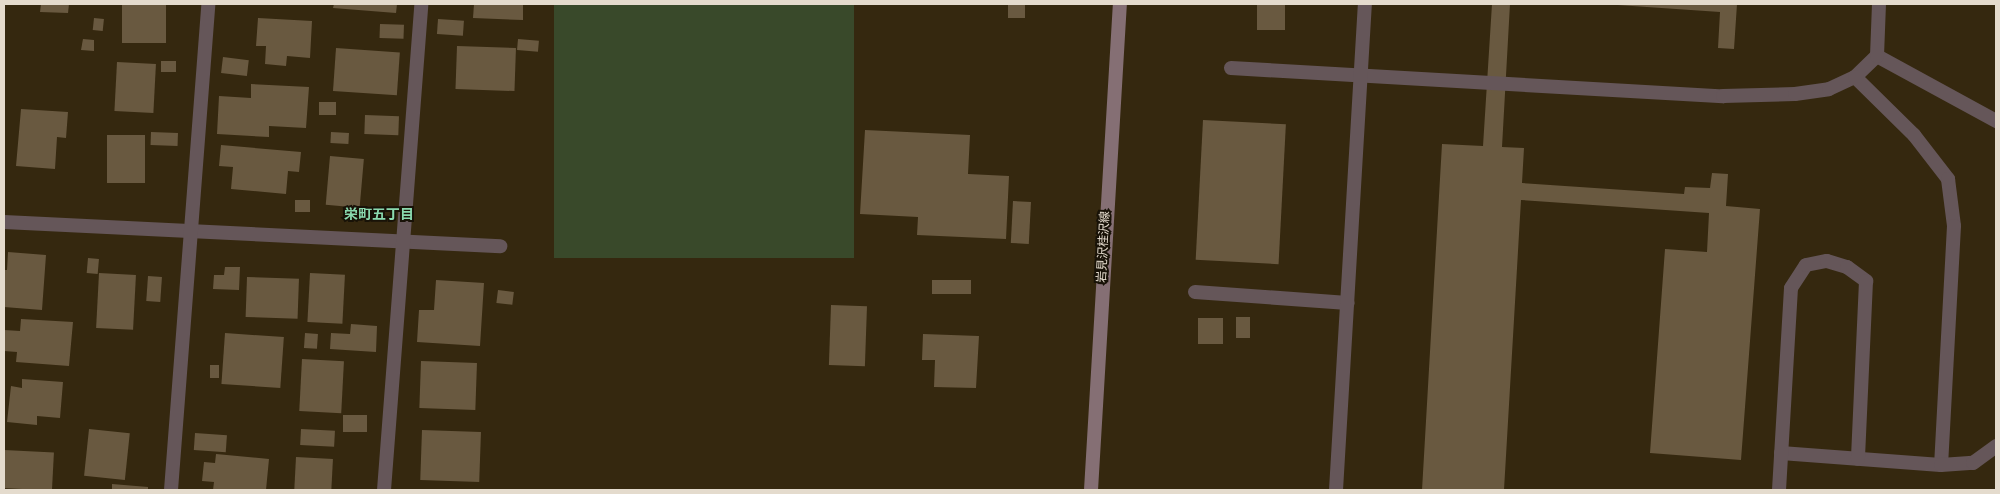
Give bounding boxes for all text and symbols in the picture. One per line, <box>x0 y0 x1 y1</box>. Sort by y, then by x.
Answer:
district label: 栄町五丁目 <box>344 208 414 224</box>
street label: 岩見沢桂沢線 <box>1096 211 1114 283</box>

